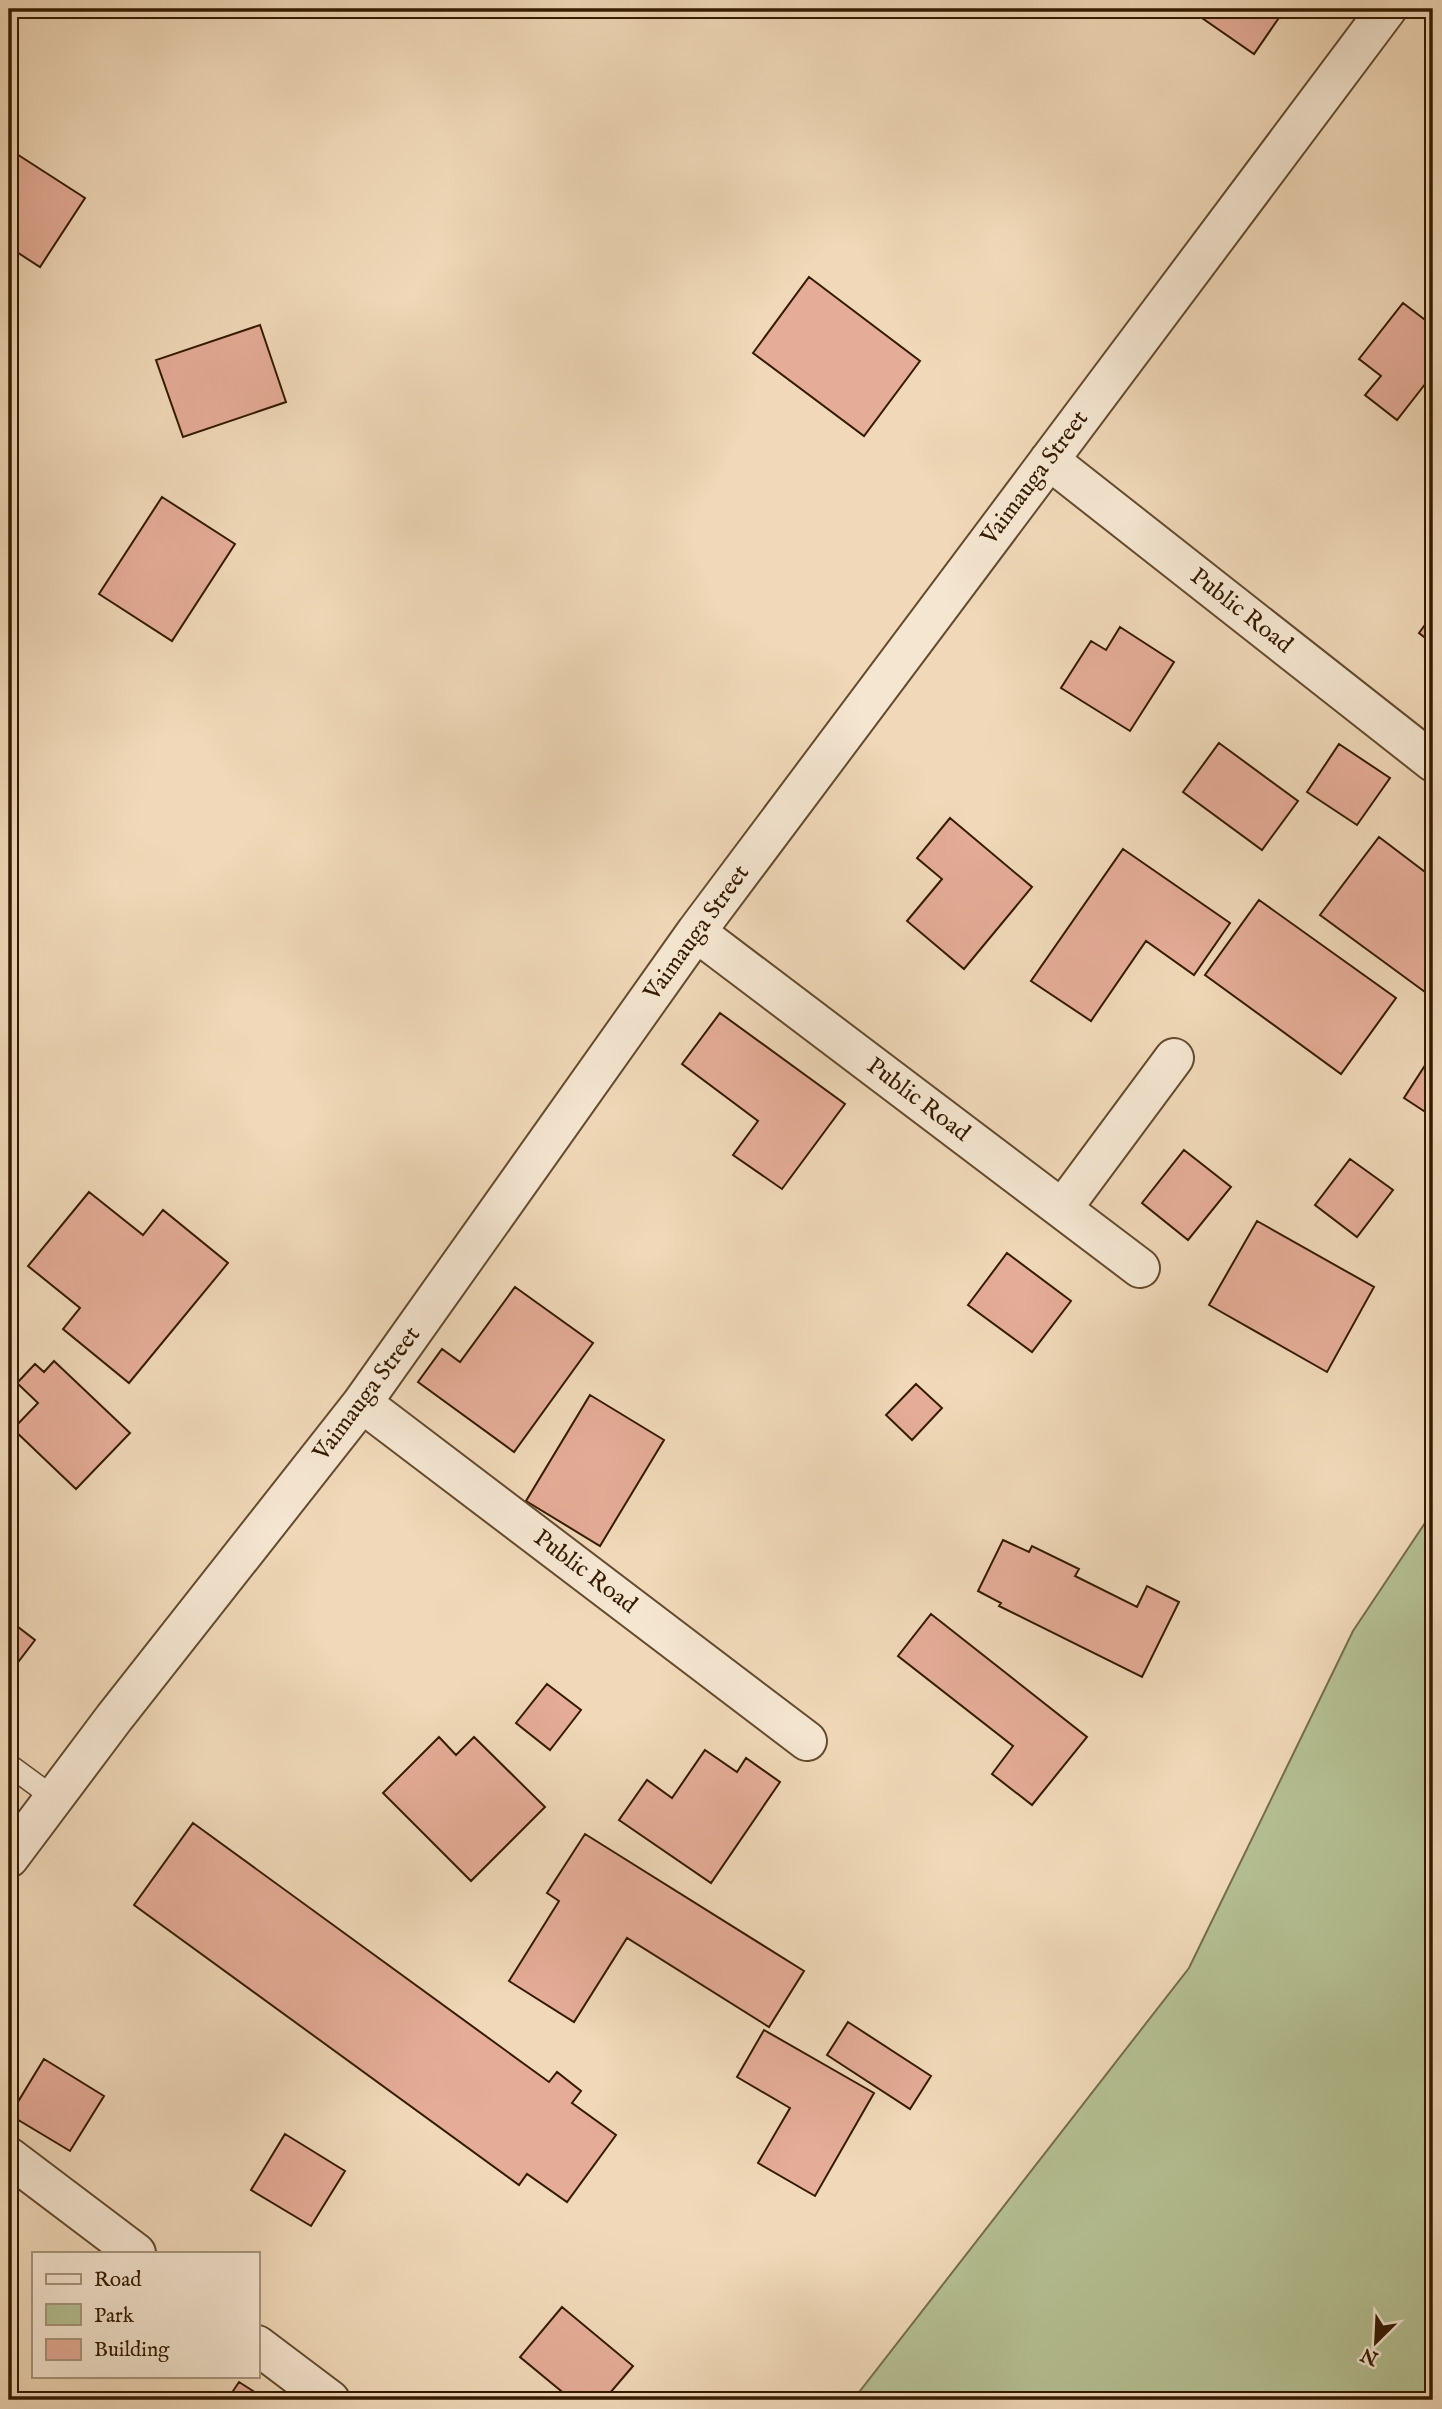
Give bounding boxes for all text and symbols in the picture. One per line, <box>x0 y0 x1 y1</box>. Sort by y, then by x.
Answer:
street label: Vaimauga Street <box>974 405 1096 552</box>
street label: Public Road <box>1183 561 1299 661</box>
street label: Vaimauga Street <box>637 859 757 1008</box>
street label: Public Road <box>860 1051 976 1149</box>
street label: Vaimauga Street <box>306 1321 428 1468</box>
street label: Public Road <box>527 1523 643 1621</box>
legend <box>32 2252 259 2378</box>
text: Road <box>94 2267 142 2294</box>
text: Park <box>94 2303 135 2330</box>
north arrow <box>1340 2308 1410 2378</box>
text: Building <box>94 2337 170 2364</box>
text: N <box>1357 2341 1383 2370</box>

